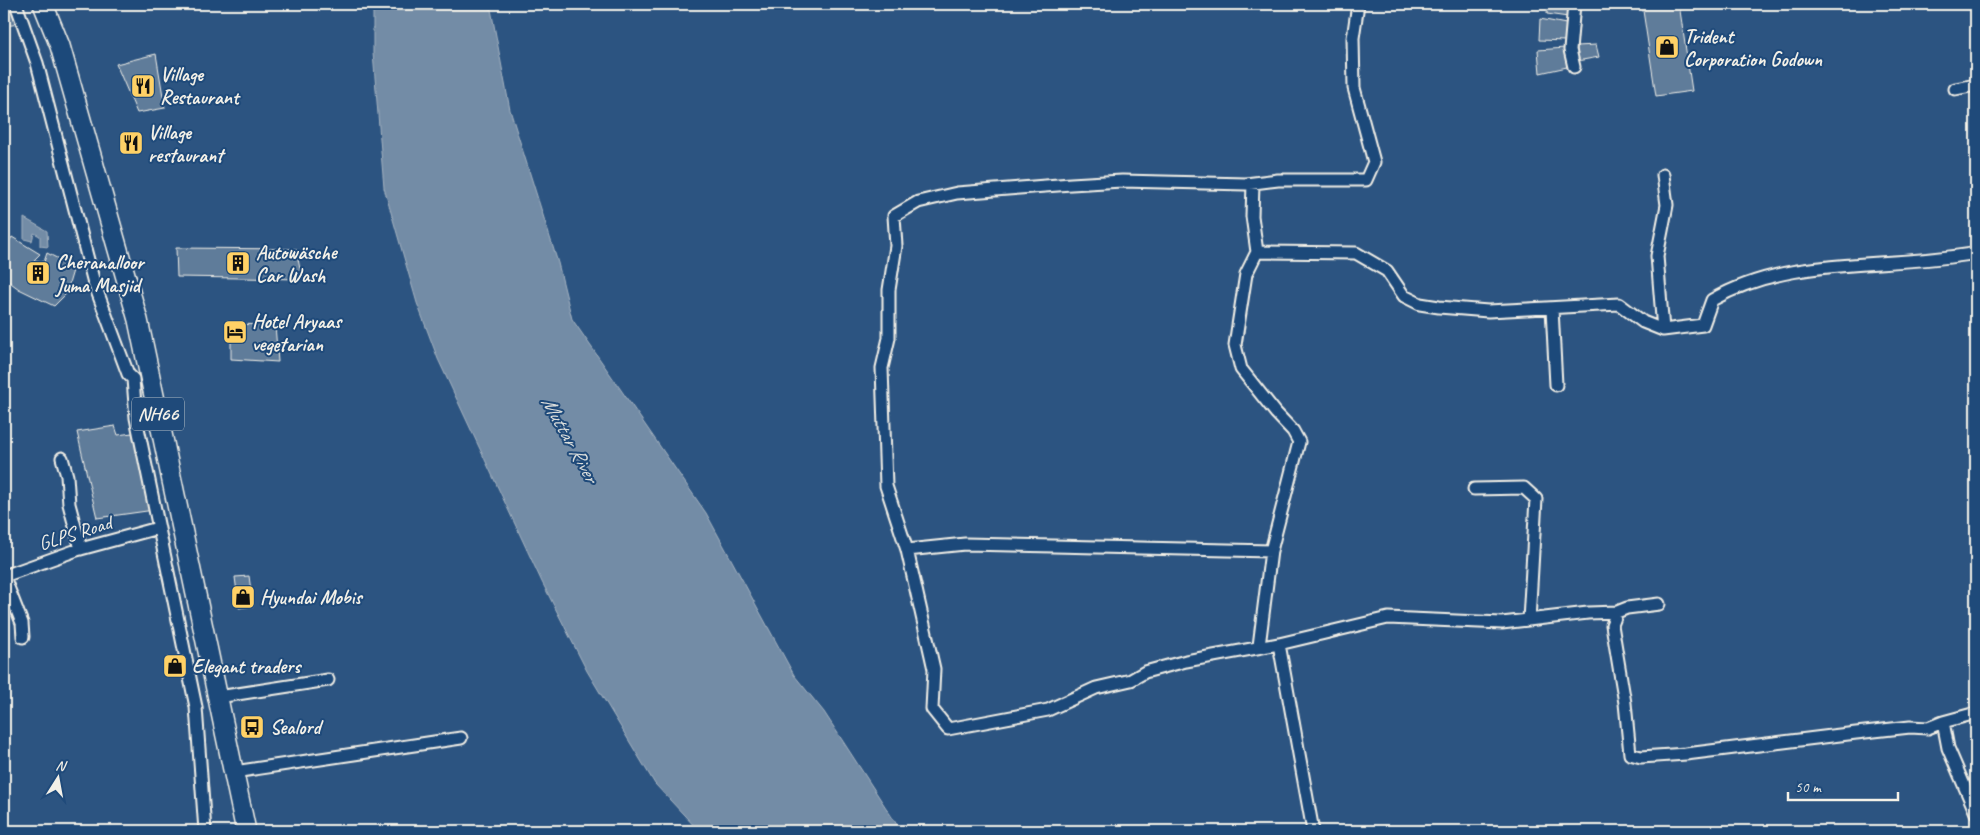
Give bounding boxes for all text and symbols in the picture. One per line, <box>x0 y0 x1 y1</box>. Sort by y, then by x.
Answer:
place label: Trident Corporation Godown <box>1684 24 1823 72</box>
shop icon: Trident Corporation Godown <box>1654 34 1680 60</box>
place label: Village Restaurant <box>160 62 241 110</box>
restaurant icon: Village Restaurant <box>130 73 156 99</box>
place label: Village restaurant <box>148 120 226 168</box>
restaurant icon: Village restaurant <box>118 130 144 156</box>
place label: Autowäsche Car Wash <box>256 240 339 288</box>
place label: Cheranalloor Juma Masjid <box>54 250 146 298</box>
building icon: Autowäsche Car Wash <box>225 250 251 276</box>
building icon: Cheranalloor Juma Masjid <box>25 260 51 286</box>
place label: Hotel Aryaas vegetarian <box>252 309 343 357</box>
hotel icon: Hotel Aryaas vegetarian <box>222 319 248 345</box>
water label: Muttar River <box>536 392 606 489</box>
road number: NH66 <box>132 398 184 430</box>
street label: GLPS Road <box>35 509 117 556</box>
shop icon: Hyundai Mobis <box>230 584 256 610</box>
place label: Hyundai Mobis <box>260 585 363 610</box>
shop icon: Elegant traders <box>162 653 188 679</box>
place label: Elegant traders <box>192 654 302 679</box>
bus stop icon: Sealord <box>239 714 265 740</box>
place label: Sealord <box>270 715 324 740</box>
north arrow <box>32 752 82 802</box>
text: N <box>55 757 69 775</box>
scale bar <box>1788 770 1898 802</box>
text: 50 m <box>1795 778 1822 797</box>

